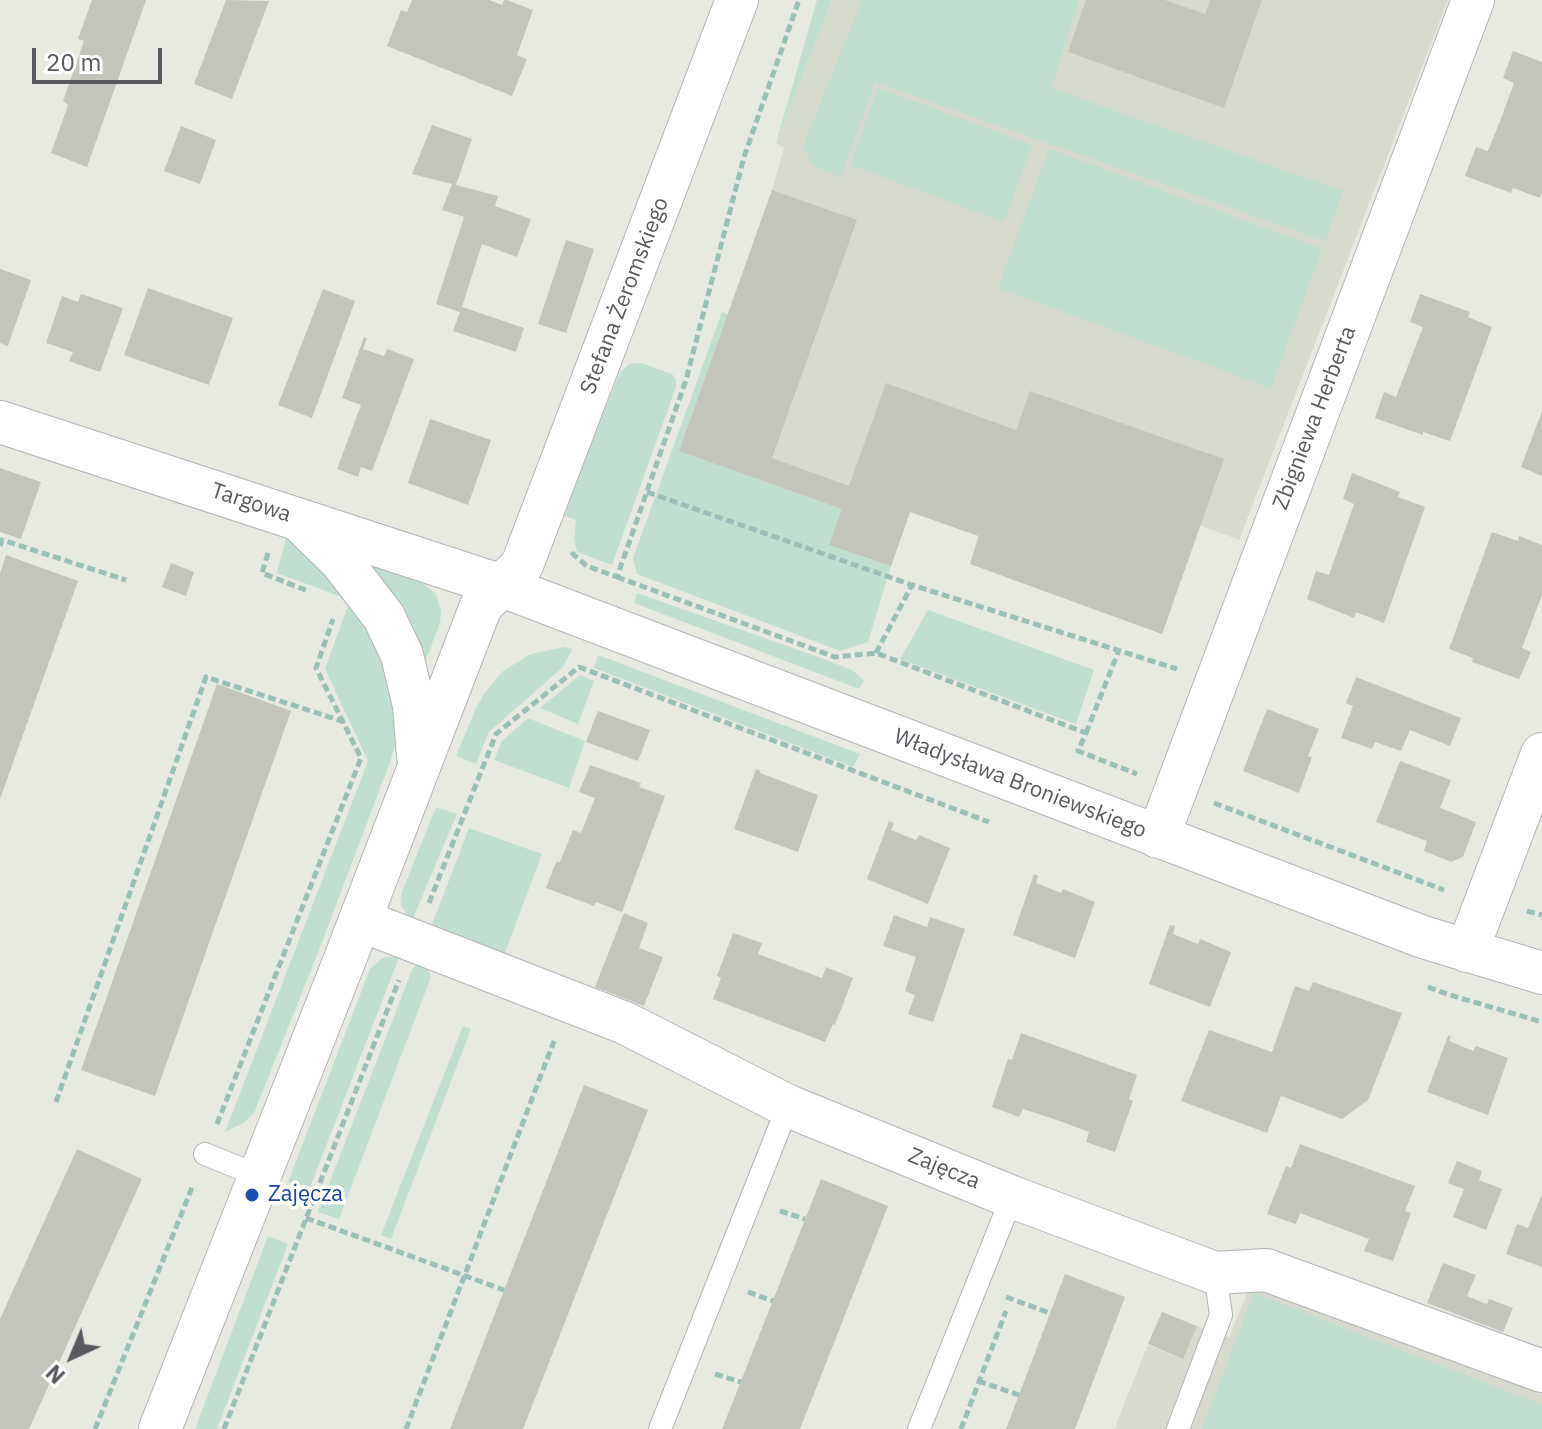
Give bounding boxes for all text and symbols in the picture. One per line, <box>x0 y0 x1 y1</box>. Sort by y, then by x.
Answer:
scale bar <box>36 32 166 82</box>
text: 20 m <box>46 46 101 78</box>
street label: Stefana Żeromskiego <box>575 194 675 398</box>
street label: Zbigniewa Herberta <box>1268 323 1362 513</box>
street label: Targowa <box>208 478 294 528</box>
street label: Władysława Broniewskiego <box>890 724 1150 844</box>
street label: Zajęcza <box>904 1143 984 1195</box>
place label: Zajęcza <box>268 1182 343 1208</box>
marker: Zajęcza <box>243 1186 261 1204</box>
north arrow <box>32 1317 112 1397</box>
text: N <box>39 1359 71 1391</box>

